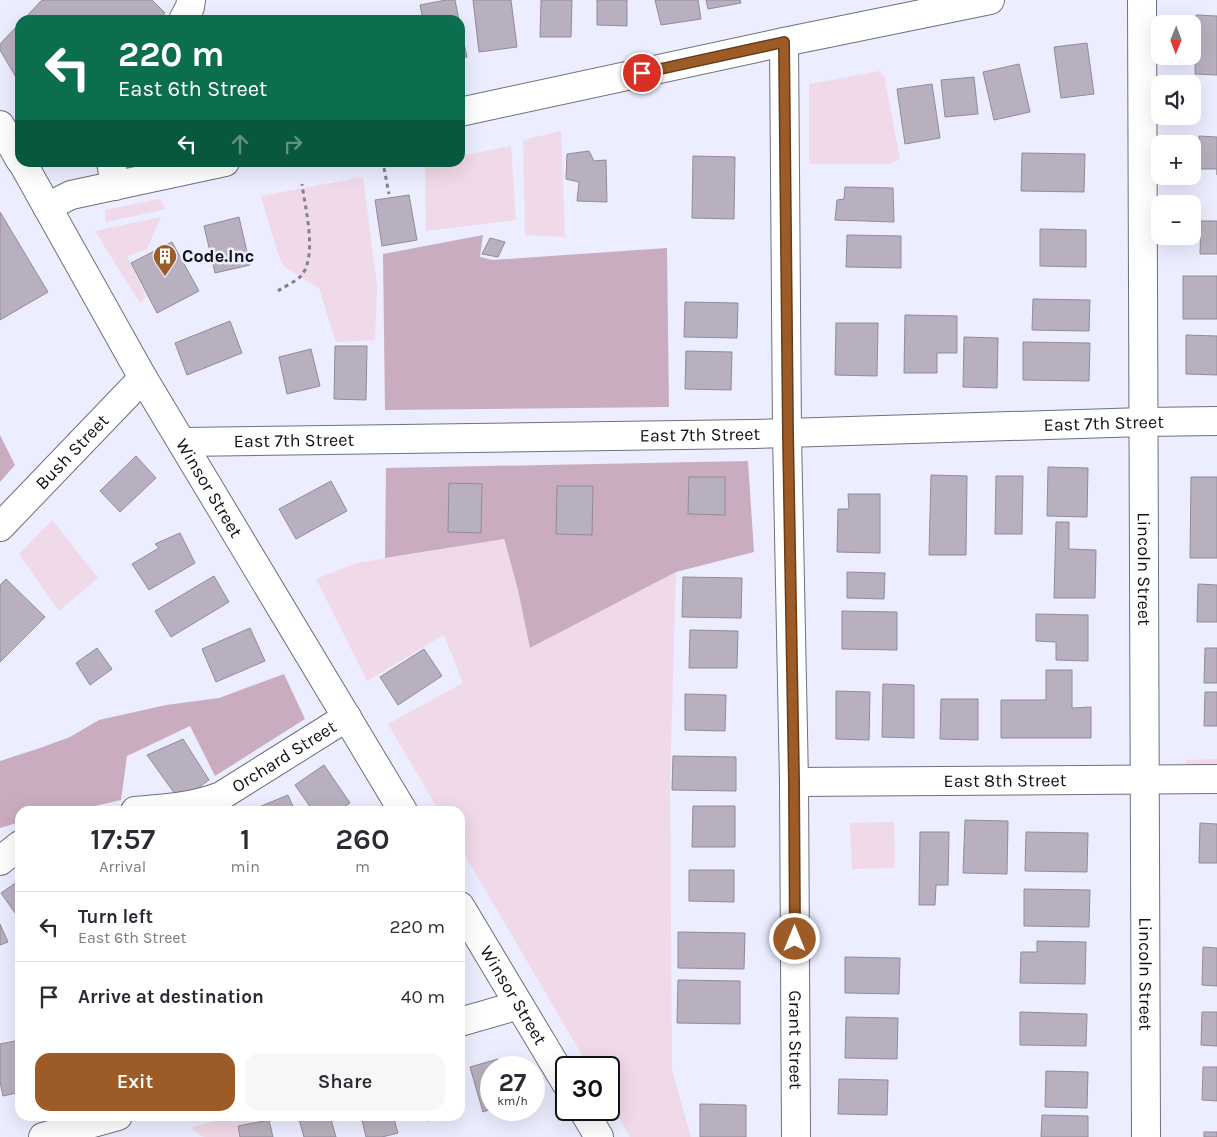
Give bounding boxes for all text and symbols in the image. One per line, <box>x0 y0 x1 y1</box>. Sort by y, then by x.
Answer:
north arrow <box>1151 15 1201 65</box>
map controls <box>1151 15 1201 245</box>
text: 220 m <box>118 34 225 75</box>
icon: left <box>35 35 100 100</box>
pin <box>621 52 663 94</box>
icon: arrive <box>628 59 656 87</box>
button: sound <box>1151 75 1201 125</box>
text: East 6th Street <box>118 76 267 102</box>
icon: left <box>173 130 201 158</box>
icon: ahead <box>226 130 254 158</box>
icon: right <box>279 130 307 158</box>
button: + <box>1151 135 1201 185</box>
button: − <box>1151 195 1201 245</box>
building icon: Code.Inc <box>152 243 178 277</box>
place label: Code.Inc <box>182 245 254 267</box>
street label: Bush Street <box>31 409 113 494</box>
street label: East 7th Street <box>1043 411 1164 436</box>
street label: East 7th Street <box>640 423 761 447</box>
street label: East 7th Street <box>234 429 355 452</box>
street label: Winsor Street <box>171 434 247 542</box>
street label: Lincoln Street <box>1133 512 1155 626</box>
street label: Orchard Street <box>228 715 341 797</box>
street label: East 8th Street <box>943 769 1067 792</box>
text: 17:57 <box>90 821 155 857</box>
text: 1 <box>240 821 250 857</box>
text: 260 <box>335 821 390 857</box>
text: Arrival <box>99 857 146 876</box>
text: min <box>231 857 260 876</box>
text: m <box>355 857 370 876</box>
text: Turn left <box>78 906 153 928</box>
position arrow <box>768 912 820 964</box>
icon: left <box>35 913 63 941</box>
text: 220 m <box>389 916 445 938</box>
street label: Lincoln Street <box>1134 917 1157 1031</box>
text: East 6th Street <box>78 928 187 947</box>
street label: Winsor Street <box>475 942 552 1049</box>
icon: arrive <box>35 983 63 1011</box>
text: Arrive at destination <box>78 986 264 1008</box>
text: 40 m <box>401 986 445 1008</box>
street label: Grant Street <box>784 990 807 1090</box>
button: Exit <box>35 1053 235 1111</box>
button: Share <box>245 1053 445 1111</box>
speed limit sign: 30 <box>555 1056 620 1121</box>
text: 27 <box>499 1068 526 1097</box>
text: km/h <box>497 1094 528 1108</box>

